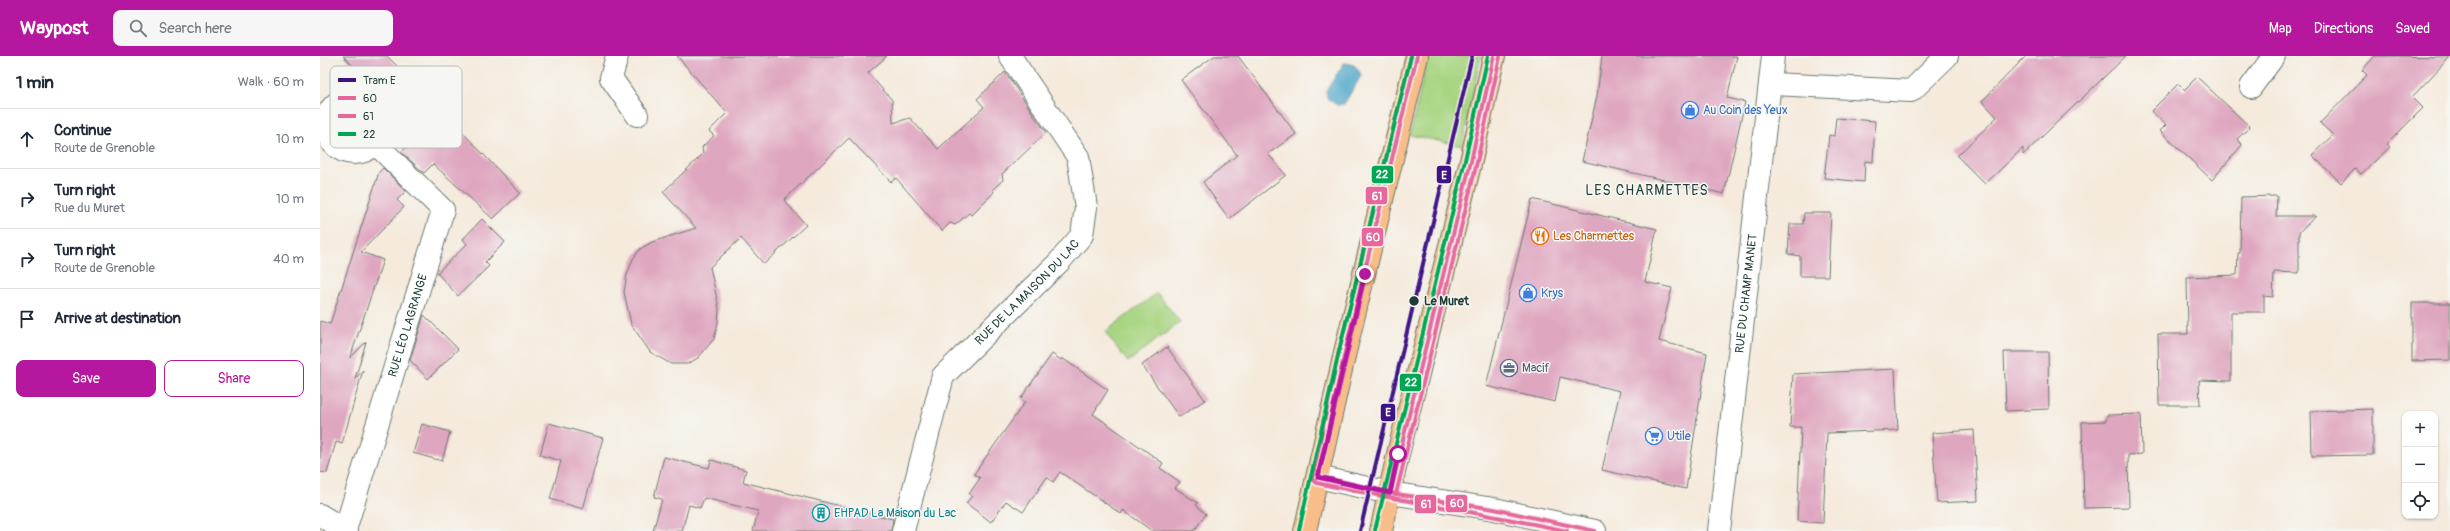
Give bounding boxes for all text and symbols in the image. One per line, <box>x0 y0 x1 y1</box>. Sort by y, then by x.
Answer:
search box <box>113 10 393 46</box>
text: Waypost <box>20 16 89 40</box>
icon: search <box>127 17 149 39</box>
text: Search here <box>159 19 232 38</box>
text: Map <box>2269 20 2292 37</box>
text: Directions <box>2314 20 2373 37</box>
text: Saved <box>2395 20 2430 37</box>
legend <box>330 66 462 148</box>
text: 1 min <box>16 72 54 93</box>
text: Walk · 60 m <box>238 74 304 90</box>
text: Tram E <box>363 74 396 87</box>
text: 60 <box>363 92 377 105</box>
shop icon: Au Coin des Yeux <box>1680 100 1700 120</box>
place label: Au Coin des Yeux <box>1703 103 1788 118</box>
text: 61 <box>363 110 374 123</box>
text: Continue <box>54 121 112 140</box>
icon: ahead <box>16 128 38 150</box>
text: 22 <box>363 128 375 141</box>
text: 10 m <box>276 131 304 147</box>
text: Route de Grenoble <box>54 140 155 156</box>
line badge: 22 <box>1371 165 1394 184</box>
line badge: E <box>1436 165 1452 184</box>
text: 22 <box>1376 168 1388 181</box>
text: E <box>1441 169 1447 182</box>
text: Turn right <box>54 181 115 200</box>
district label: LES CHARMETTES <box>1585 182 1709 199</box>
line badge: 61 <box>1365 186 1388 205</box>
icon: right <box>16 188 38 210</box>
text: 61 <box>1372 190 1382 203</box>
text: 10 m <box>276 191 304 207</box>
text: Rue du Muret <box>54 200 125 216</box>
restaurant icon: Les Charmettes <box>1530 226 1550 246</box>
line badge: 60 <box>1361 227 1384 247</box>
place label: Les Charmettes <box>1553 229 1635 244</box>
text: 60 <box>1366 231 1380 244</box>
street label: RUE DU CHAMP MANET <box>1732 233 1760 354</box>
street label: RUE DE LA MAISON DU LAC <box>972 236 1083 348</box>
text: Turn right <box>54 241 115 260</box>
icon: right <box>16 248 38 270</box>
text: 40 m <box>273 251 304 267</box>
text: Route de Grenoble <box>54 260 155 276</box>
route end <box>1356 265 1374 283</box>
street label: RUE LÉO LAGRANGE <box>385 272 431 379</box>
shop icon: Krys <box>1518 283 1538 303</box>
place label: Krys <box>1541 286 1564 301</box>
marker: Le Muret <box>1407 294 1421 308</box>
place label: Le Muret <box>1424 294 1470 309</box>
icon: arrive <box>16 308 38 330</box>
text: Arrive at destination <box>54 309 181 328</box>
office icon: Macif <box>1499 358 1519 378</box>
button: Save <box>16 360 156 397</box>
button: Share <box>164 360 304 397</box>
place label: Macif <box>1522 361 1549 376</box>
line badge: 22 <box>1399 373 1422 392</box>
text: 22 <box>1405 376 1417 389</box>
line badge: E <box>1380 403 1396 422</box>
text: E <box>1385 406 1391 419</box>
map controls <box>2402 411 2438 519</box>
button: + <box>2402 411 2438 447</box>
supermarket icon: Utile <box>1644 426 1664 446</box>
place label: Utile <box>1667 429 1691 444</box>
route start <box>1389 445 1407 463</box>
button: − <box>2402 447 2438 483</box>
button: locate <box>2402 483 2438 519</box>
line badge: 61 <box>1414 494 1437 514</box>
line badge: 60 <box>1445 494 1468 513</box>
text: 60 <box>1450 497 1464 510</box>
text: 61 <box>1421 498 1431 511</box>
building icon: EHPAD La Maison du Lac <box>811 503 831 523</box>
place label: EHPAD La Maison du Lac <box>834 506 956 521</box>

